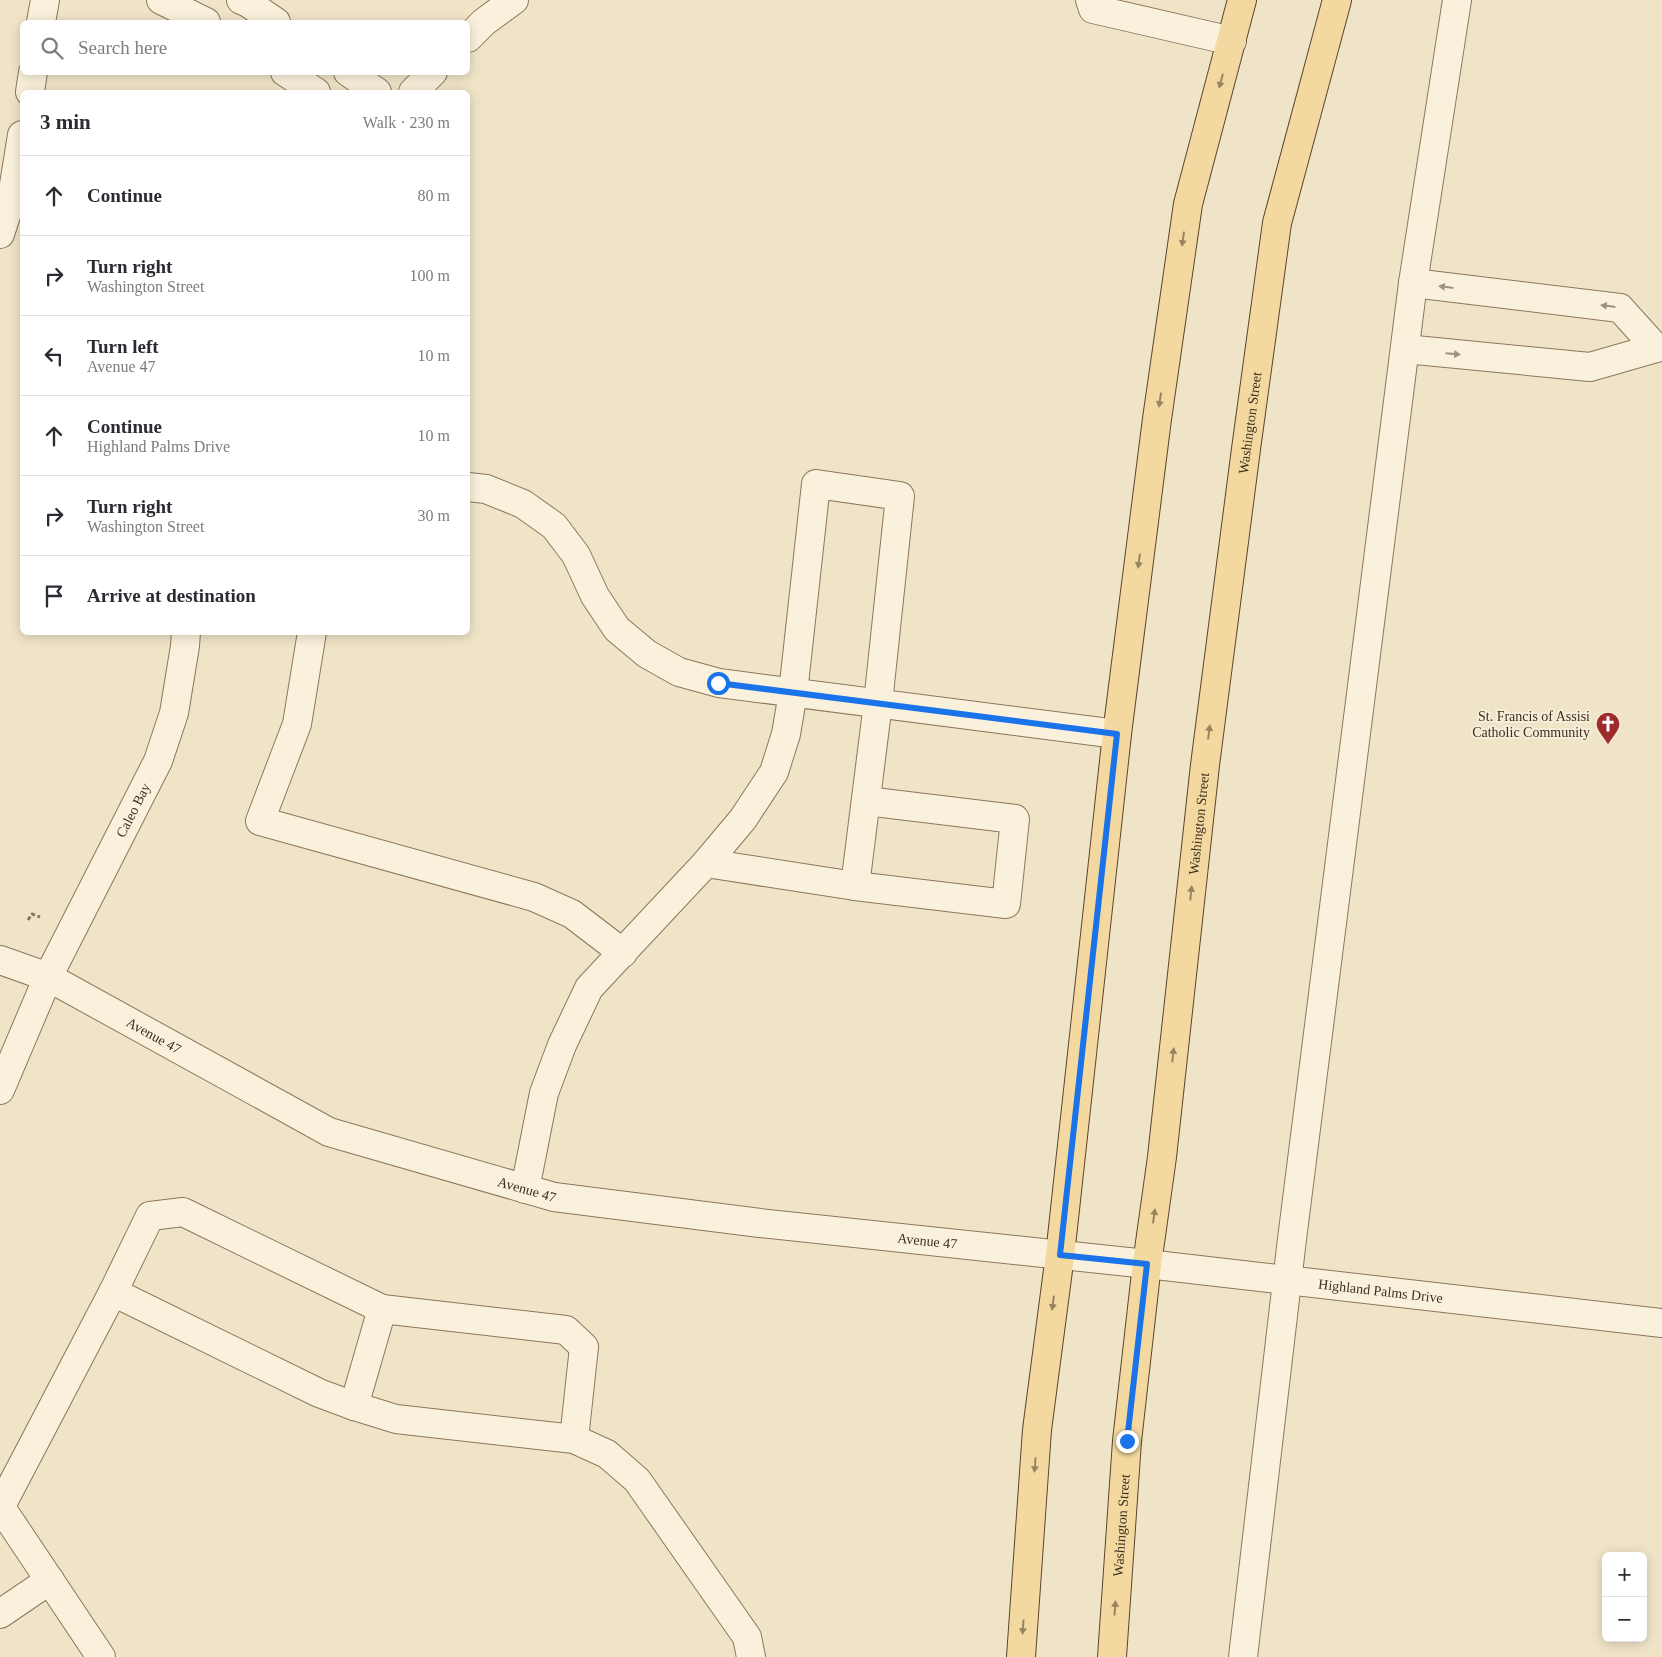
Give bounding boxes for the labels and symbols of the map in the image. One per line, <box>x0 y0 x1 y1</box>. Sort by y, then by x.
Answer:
one-way arrow <box>1217 73 1225 88</box>
one-way arrow <box>1178 231 1186 247</box>
one-way arrow <box>1438 283 1454 291</box>
one-way arrow <box>1599 302 1615 310</box>
one-way arrow <box>1445 350 1461 358</box>
street label: Washington Street <box>1236 371 1264 475</box>
one-way arrow <box>1156 392 1164 408</box>
one-way arrow <box>1135 553 1143 569</box>
route start <box>707 672 730 695</box>
place label: St. Francis of Assisi Catholic Community <box>1472 709 1590 740</box>
church icon: St. Francis of Assisi Catholic Community <box>1595 711 1621 745</box>
one-way arrow <box>1205 723 1213 739</box>
street label: Washington Street <box>1186 772 1212 876</box>
street label: Caleo Bay <box>113 781 153 840</box>
one-way arrow <box>1187 885 1195 901</box>
street label: Avenue 47 <box>124 1015 184 1057</box>
one-way arrow <box>1169 1046 1177 1062</box>
street label: Avenue 47 <box>496 1174 558 1205</box>
one-way arrow <box>1150 1208 1158 1224</box>
street label: Avenue 47 <box>897 1231 958 1252</box>
street label: Highland Palms Drive <box>1317 1277 1444 1306</box>
one-way arrow <box>1049 1295 1057 1311</box>
route end <box>1116 1430 1139 1453</box>
one-way arrow <box>1030 1457 1038 1473</box>
street label: Washington Street <box>1111 1473 1133 1577</box>
one-way arrow <box>1112 1600 1120 1616</box>
one-way arrow <box>1019 1619 1027 1635</box>

